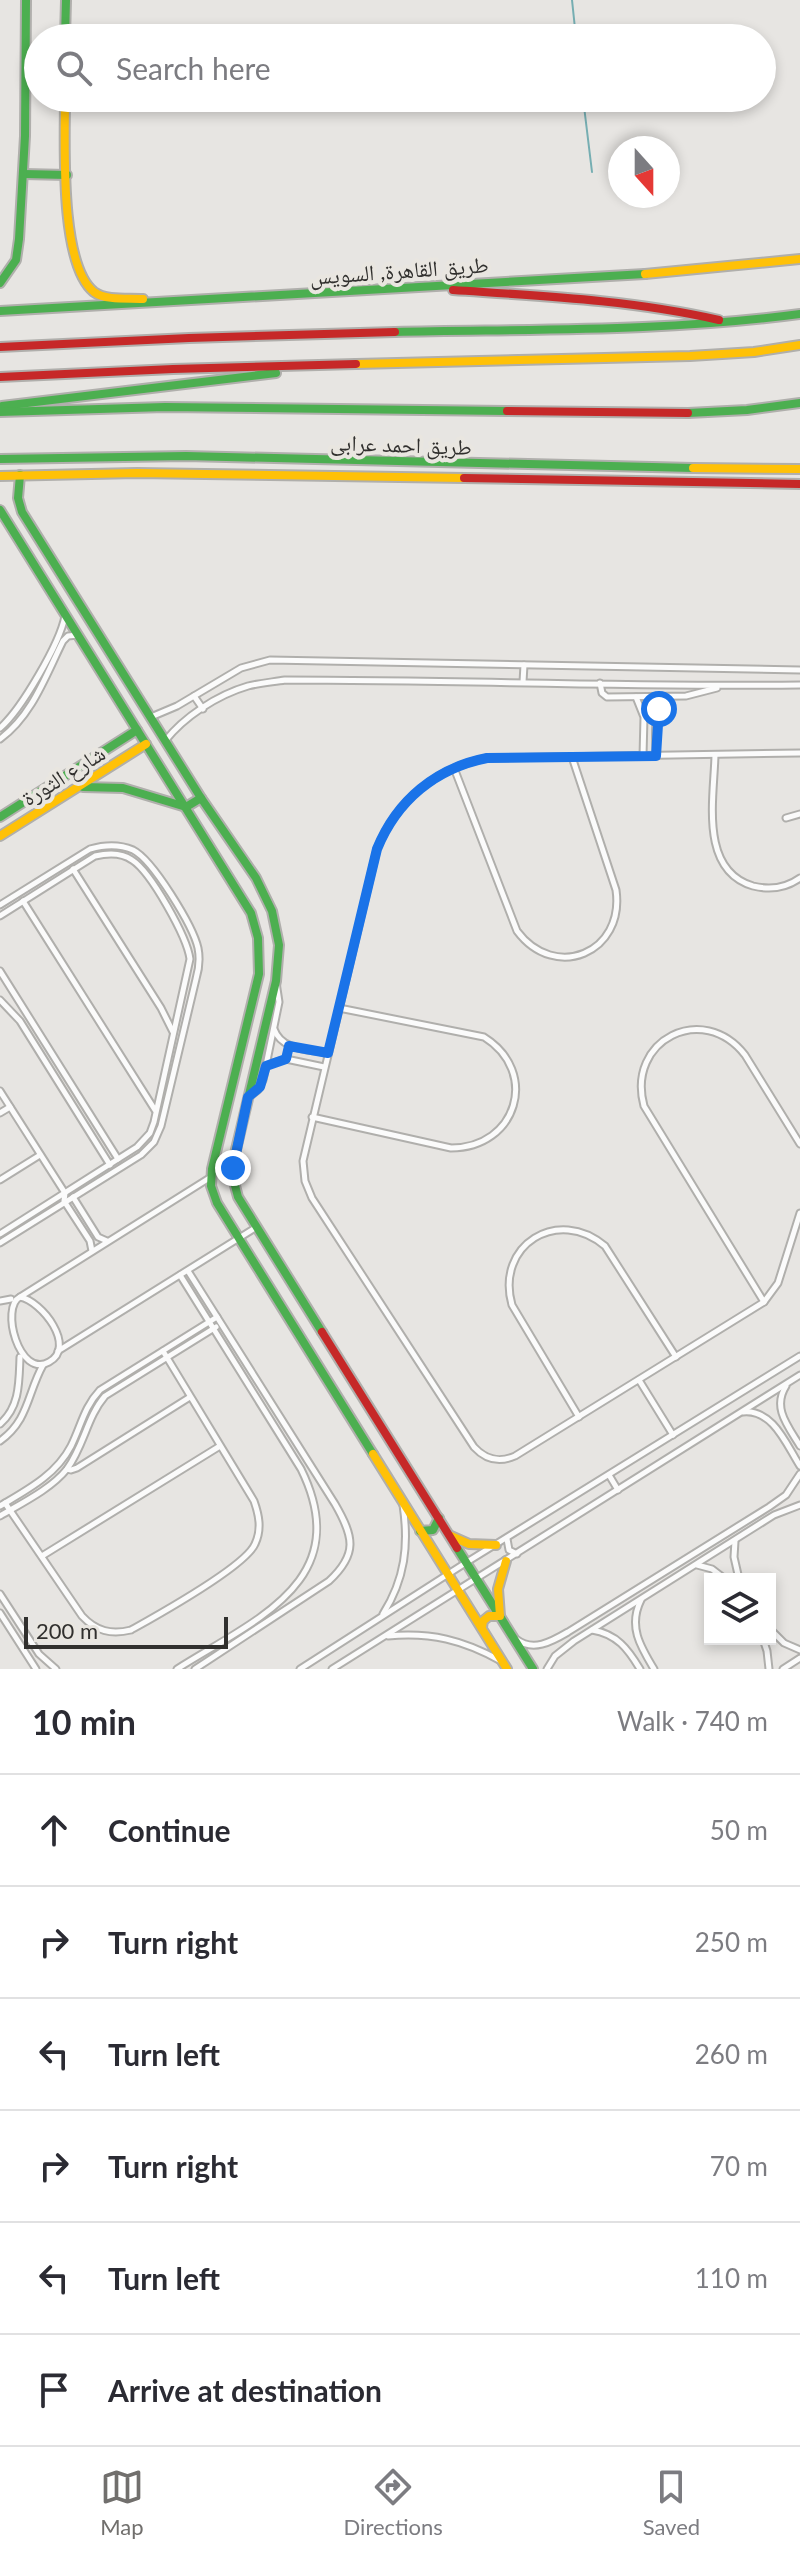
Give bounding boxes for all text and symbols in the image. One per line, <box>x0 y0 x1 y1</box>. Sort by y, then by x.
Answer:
search box <box>24 24 776 112</box>
icon: search <box>52 46 96 90</box>
text: Search here <box>116 50 271 86</box>
north arrow <box>608 136 680 208</box>
street label: طريق القاهرة, السويس <box>309 250 489 291</box>
street label: طريق احمد عرابى <box>330 428 472 461</box>
route start <box>641 691 677 727</box>
street label: شارع الثورة <box>16 739 110 812</box>
route end <box>215 1150 251 1186</box>
map controls <box>704 1573 776 1645</box>
button: layers <box>704 1573 776 1645</box>
scale bar <box>24 1613 228 1649</box>
text: 200 m <box>36 1617 98 1644</box>
text: 10 min <box>32 1701 136 1742</box>
text: Walk · 740 m <box>617 1705 768 1737</box>
icon: ahead <box>32 1808 76 1852</box>
text: Continue <box>108 1812 231 1848</box>
text: 50 m <box>710 1814 768 1846</box>
icon: right <box>32 1920 76 1964</box>
text: Turn right <box>108 1924 238 1960</box>
text: 250 m <box>695 1926 768 1958</box>
icon: left <box>32 2032 76 2076</box>
text: Turn left <box>108 2036 220 2072</box>
text: 260 m <box>695 2038 768 2070</box>
icon: right <box>32 2144 76 2188</box>
text: Turn right <box>108 2148 238 2184</box>
text: 70 m <box>710 2150 768 2182</box>
icon: left <box>32 2256 76 2300</box>
text: Turn left <box>108 2260 220 2296</box>
text: 110 m <box>695 2262 768 2294</box>
icon: arrive <box>32 2368 76 2412</box>
text: Arrive at destination <box>108 2372 382 2408</box>
tab: Map <box>100 2465 144 2540</box>
tab: Directions <box>344 2465 443 2540</box>
tab: Saved <box>643 2465 700 2540</box>

